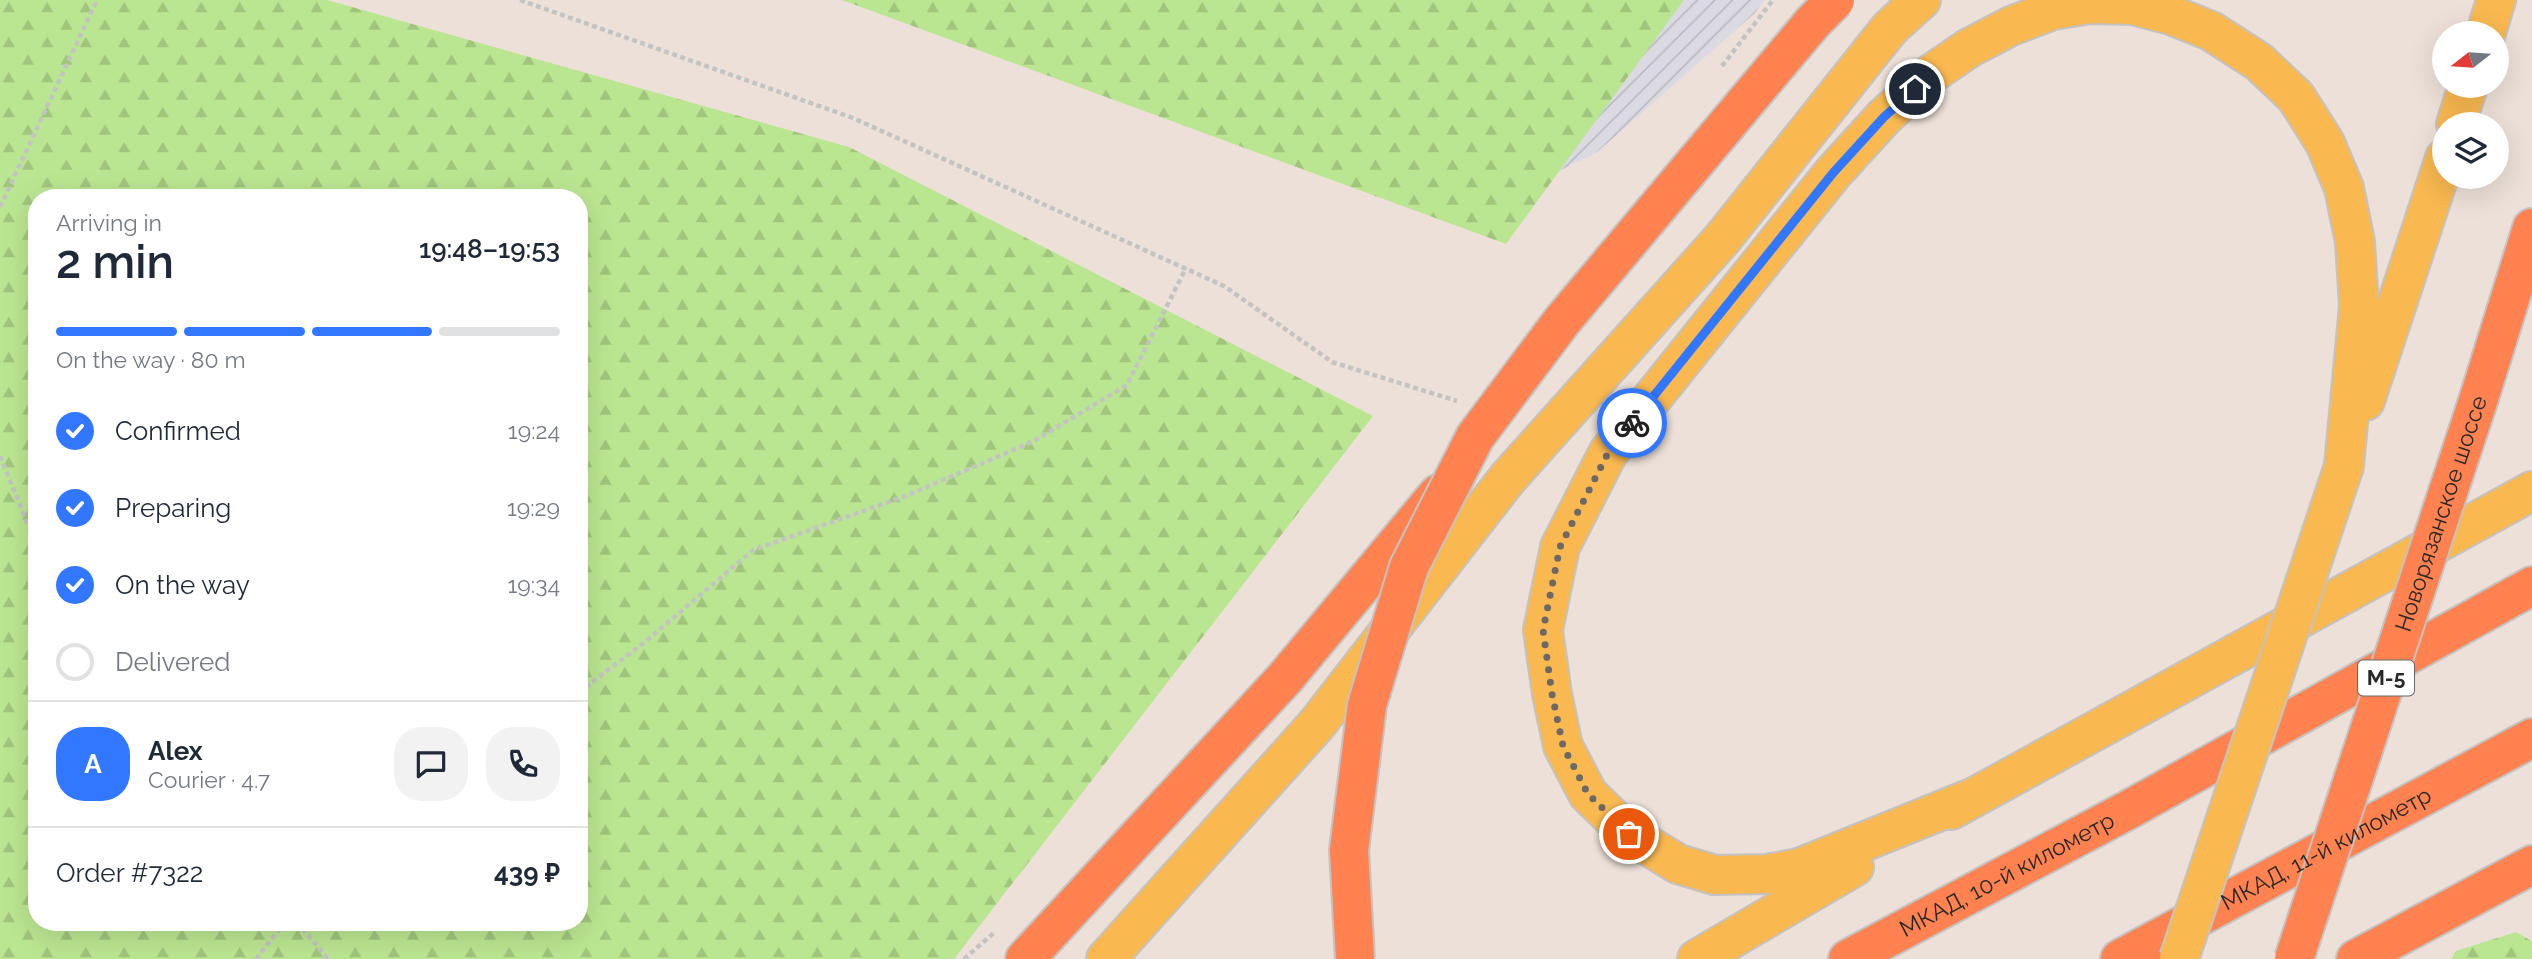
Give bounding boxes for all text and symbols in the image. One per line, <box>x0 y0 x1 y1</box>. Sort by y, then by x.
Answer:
north arrow <box>2432 21 2510 98</box>
map controls <box>2432 21 2509 189</box>
pin <box>1885 59 1945 119</box>
icon: home <box>1896 70 1934 108</box>
button: layers <box>2432 112 2509 189</box>
text: Arriving in <box>56 209 162 236</box>
text: 19:48–19:53 <box>419 234 560 264</box>
text: 2 min <box>56 235 174 289</box>
text: On the way · 80 m <box>56 346 246 373</box>
courier <box>1597 388 1667 458</box>
street label: Новорязанское шоссе <box>2389 392 2492 635</box>
icon: bike <box>1613 404 1651 442</box>
icon: check <box>56 412 94 450</box>
text: Confirmed <box>115 416 241 446</box>
text: 19:24 <box>508 417 560 444</box>
icon: check <box>56 489 94 527</box>
text: Preparing <box>115 493 231 523</box>
text: 19:29 <box>507 494 560 521</box>
icon: check <box>56 566 94 604</box>
text: On the way <box>115 570 250 600</box>
text: 19:34 <box>508 571 560 598</box>
text: Delivered <box>115 647 230 677</box>
road number: М-5 <box>2358 660 2414 696</box>
button: chat <box>394 727 468 801</box>
button: phone <box>486 727 560 801</box>
text: Alex <box>148 736 203 766</box>
text: A <box>84 749 102 779</box>
text: Courier · 4.7 <box>148 766 270 793</box>
street label: МКАД, 11-й километр <box>2216 781 2436 915</box>
pin <box>1599 804 1659 864</box>
street label: МКАД, 10-й километр <box>1895 806 2119 942</box>
icon: bag <box>1610 815 1648 853</box>
text: Order #7322 <box>56 858 203 888</box>
text: 439 ₽ <box>494 858 560 888</box>

